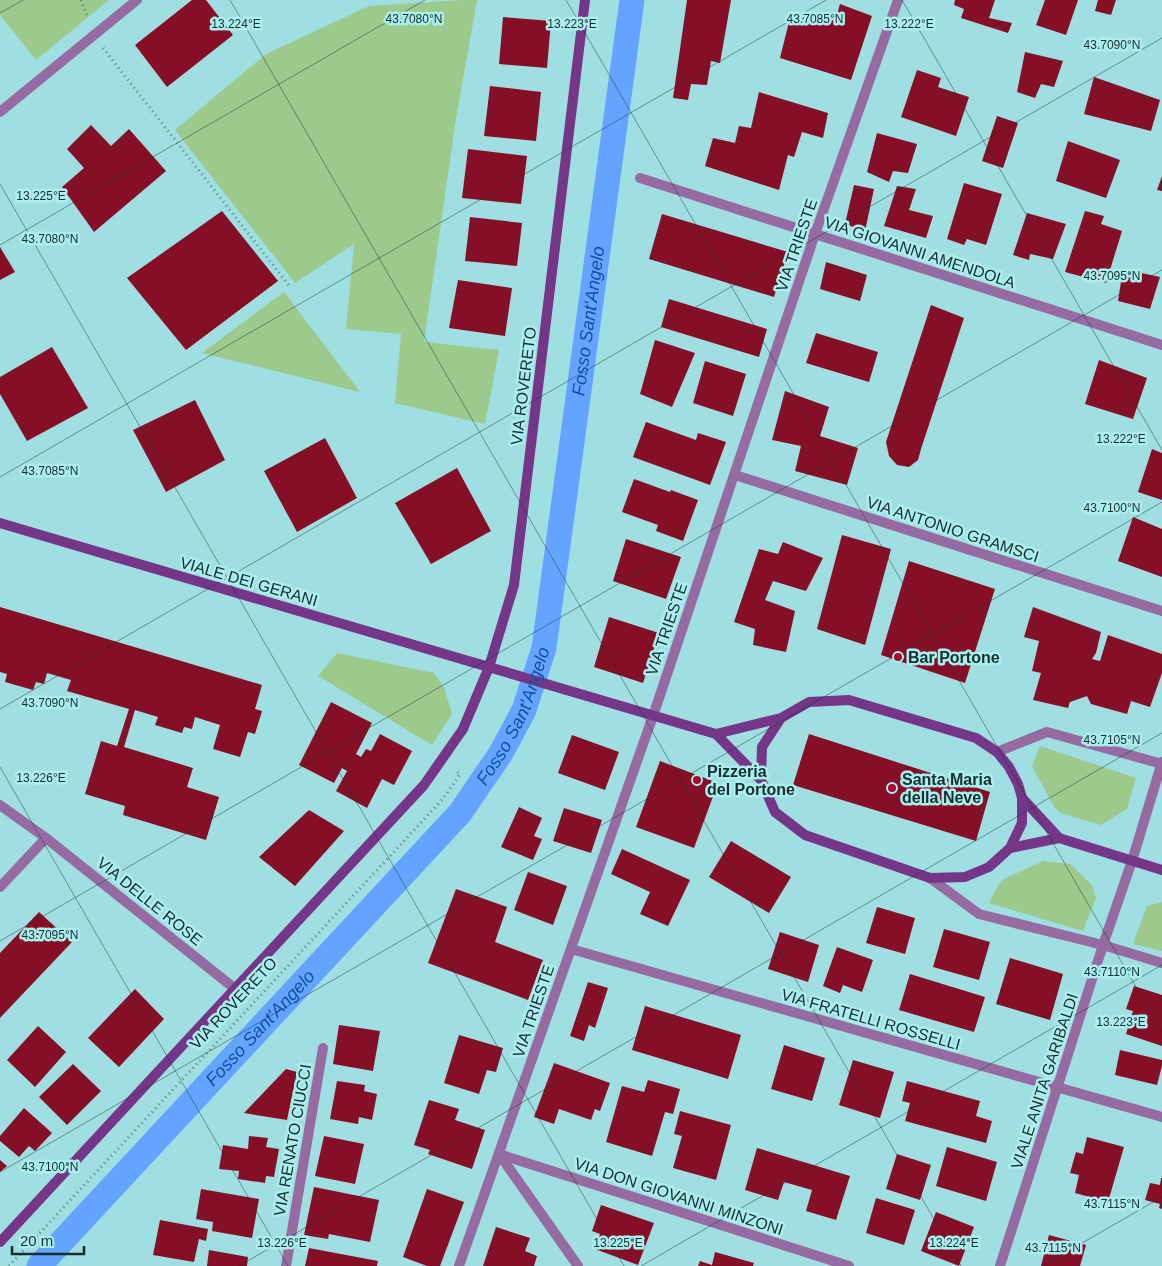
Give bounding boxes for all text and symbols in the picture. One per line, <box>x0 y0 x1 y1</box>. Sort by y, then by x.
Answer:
text: 43.7080°N <box>386 12 442 26</box>
text: 43.7085°N <box>787 12 843 26</box>
text: 13.224°E <box>211 17 261 31</box>
text: 13.223°E <box>547 17 597 31</box>
text: 13.222°E <box>884 17 934 31</box>
text: 43.7090°N <box>1084 38 1140 52</box>
text: 13.225°E <box>16 189 66 203</box>
street label: VIA TRIESTE <box>773 197 820 294</box>
street label: VIA GIOVANNI AMENDOLA <box>822 214 1018 292</box>
text: 43.7080°N <box>22 232 78 246</box>
water label: Fosso Sant'Angelo <box>568 245 608 397</box>
text: 43.7095°N <box>1084 269 1140 283</box>
street label: VIA ROVERETO <box>508 326 539 446</box>
text: 13.222°E <box>1096 432 1146 446</box>
text: 43.7085°N <box>22 464 78 478</box>
street label: VIA ANTONIO GRAMSCI <box>865 494 1041 565</box>
text: 43.7100°N <box>1084 501 1140 515</box>
street label: VIALE DEI GERANI <box>178 554 320 609</box>
street label: VIA TRIESTE <box>643 581 690 678</box>
water label: Fosso Sant'Angelo <box>472 645 554 789</box>
place label: Bar Portone <box>908 649 1000 666</box>
marker: Bar Portone <box>892 651 904 663</box>
text: 43.7090°N <box>22 696 78 710</box>
text: 43.7105°N <box>1084 733 1140 747</box>
place label: Pizzeria del Portone <box>707 763 795 798</box>
text: 13.226°E <box>16 771 66 785</box>
place label: Santa Maria della Neve <box>902 771 992 806</box>
marker: Pizzeria del Portone <box>691 774 703 786</box>
marker: Santa Maria della Neve <box>886 782 898 794</box>
street label: VIA DELLE ROSE <box>94 854 205 949</box>
text: 43.7095°N <box>22 928 78 942</box>
street label: VIA ROVERETO <box>187 954 280 1053</box>
street label: VIA TRIESTE <box>510 963 557 1060</box>
text: 43.7110°N <box>1084 965 1140 979</box>
water label: Fosso Sant'Angelo <box>202 966 319 1090</box>
street label: VIA FRATELLI ROSSELLI <box>779 986 962 1053</box>
street label: VIALE ANITA GARIBALDI <box>1008 991 1081 1171</box>
text: 13.223°E <box>1096 1015 1146 1029</box>
street label: VIA RENATO CIUCCI <box>271 1063 314 1217</box>
street label: VIA DON GIOVANNI MINZONI <box>572 1155 785 1238</box>
text: 43.7100°N <box>22 1160 78 1174</box>
text: 43.7115°N <box>1084 1197 1140 1211</box>
scale bar <box>12 1224 85 1256</box>
text: 20 m <box>20 1232 53 1249</box>
text: 13.226°E <box>257 1236 307 1250</box>
text: 13.225°E <box>593 1236 643 1250</box>
text: 13.224°E <box>929 1236 979 1250</box>
text: 43.7115°N <box>1025 1241 1081 1255</box>

